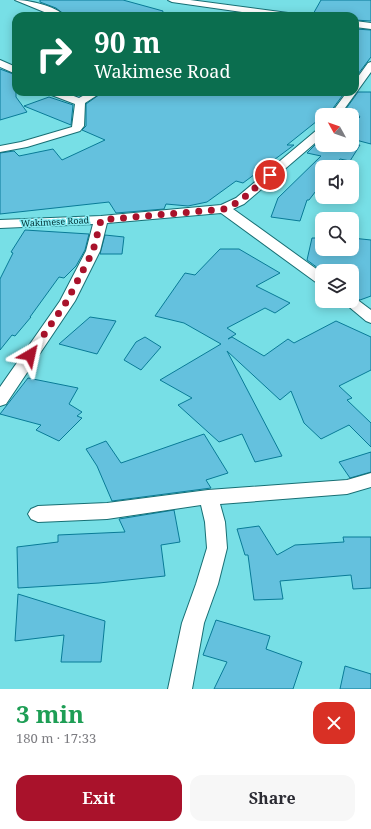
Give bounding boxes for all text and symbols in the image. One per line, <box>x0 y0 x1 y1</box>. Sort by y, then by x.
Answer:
text: 90 m <box>94 23 161 61</box>
icon: right <box>28 28 80 80</box>
text: Wakimese Road <box>94 59 230 83</box>
north arrow <box>315 108 359 152</box>
map controls <box>315 108 359 308</box>
pin <box>253 158 287 192</box>
button: sound <box>315 160 359 204</box>
icon: arrive <box>259 164 281 186</box>
button: search <box>315 212 359 256</box>
street label: Wakimese Road <box>21 213 90 230</box>
button: layers <box>315 264 359 308</box>
position arrow <box>9 334 51 376</box>
text: 3 min <box>16 697 84 730</box>
button: close <box>313 702 355 744</box>
text: 180 m · 17:33 <box>16 729 96 747</box>
button: Exit <box>16 775 182 821</box>
button: Share <box>190 775 355 821</box>

